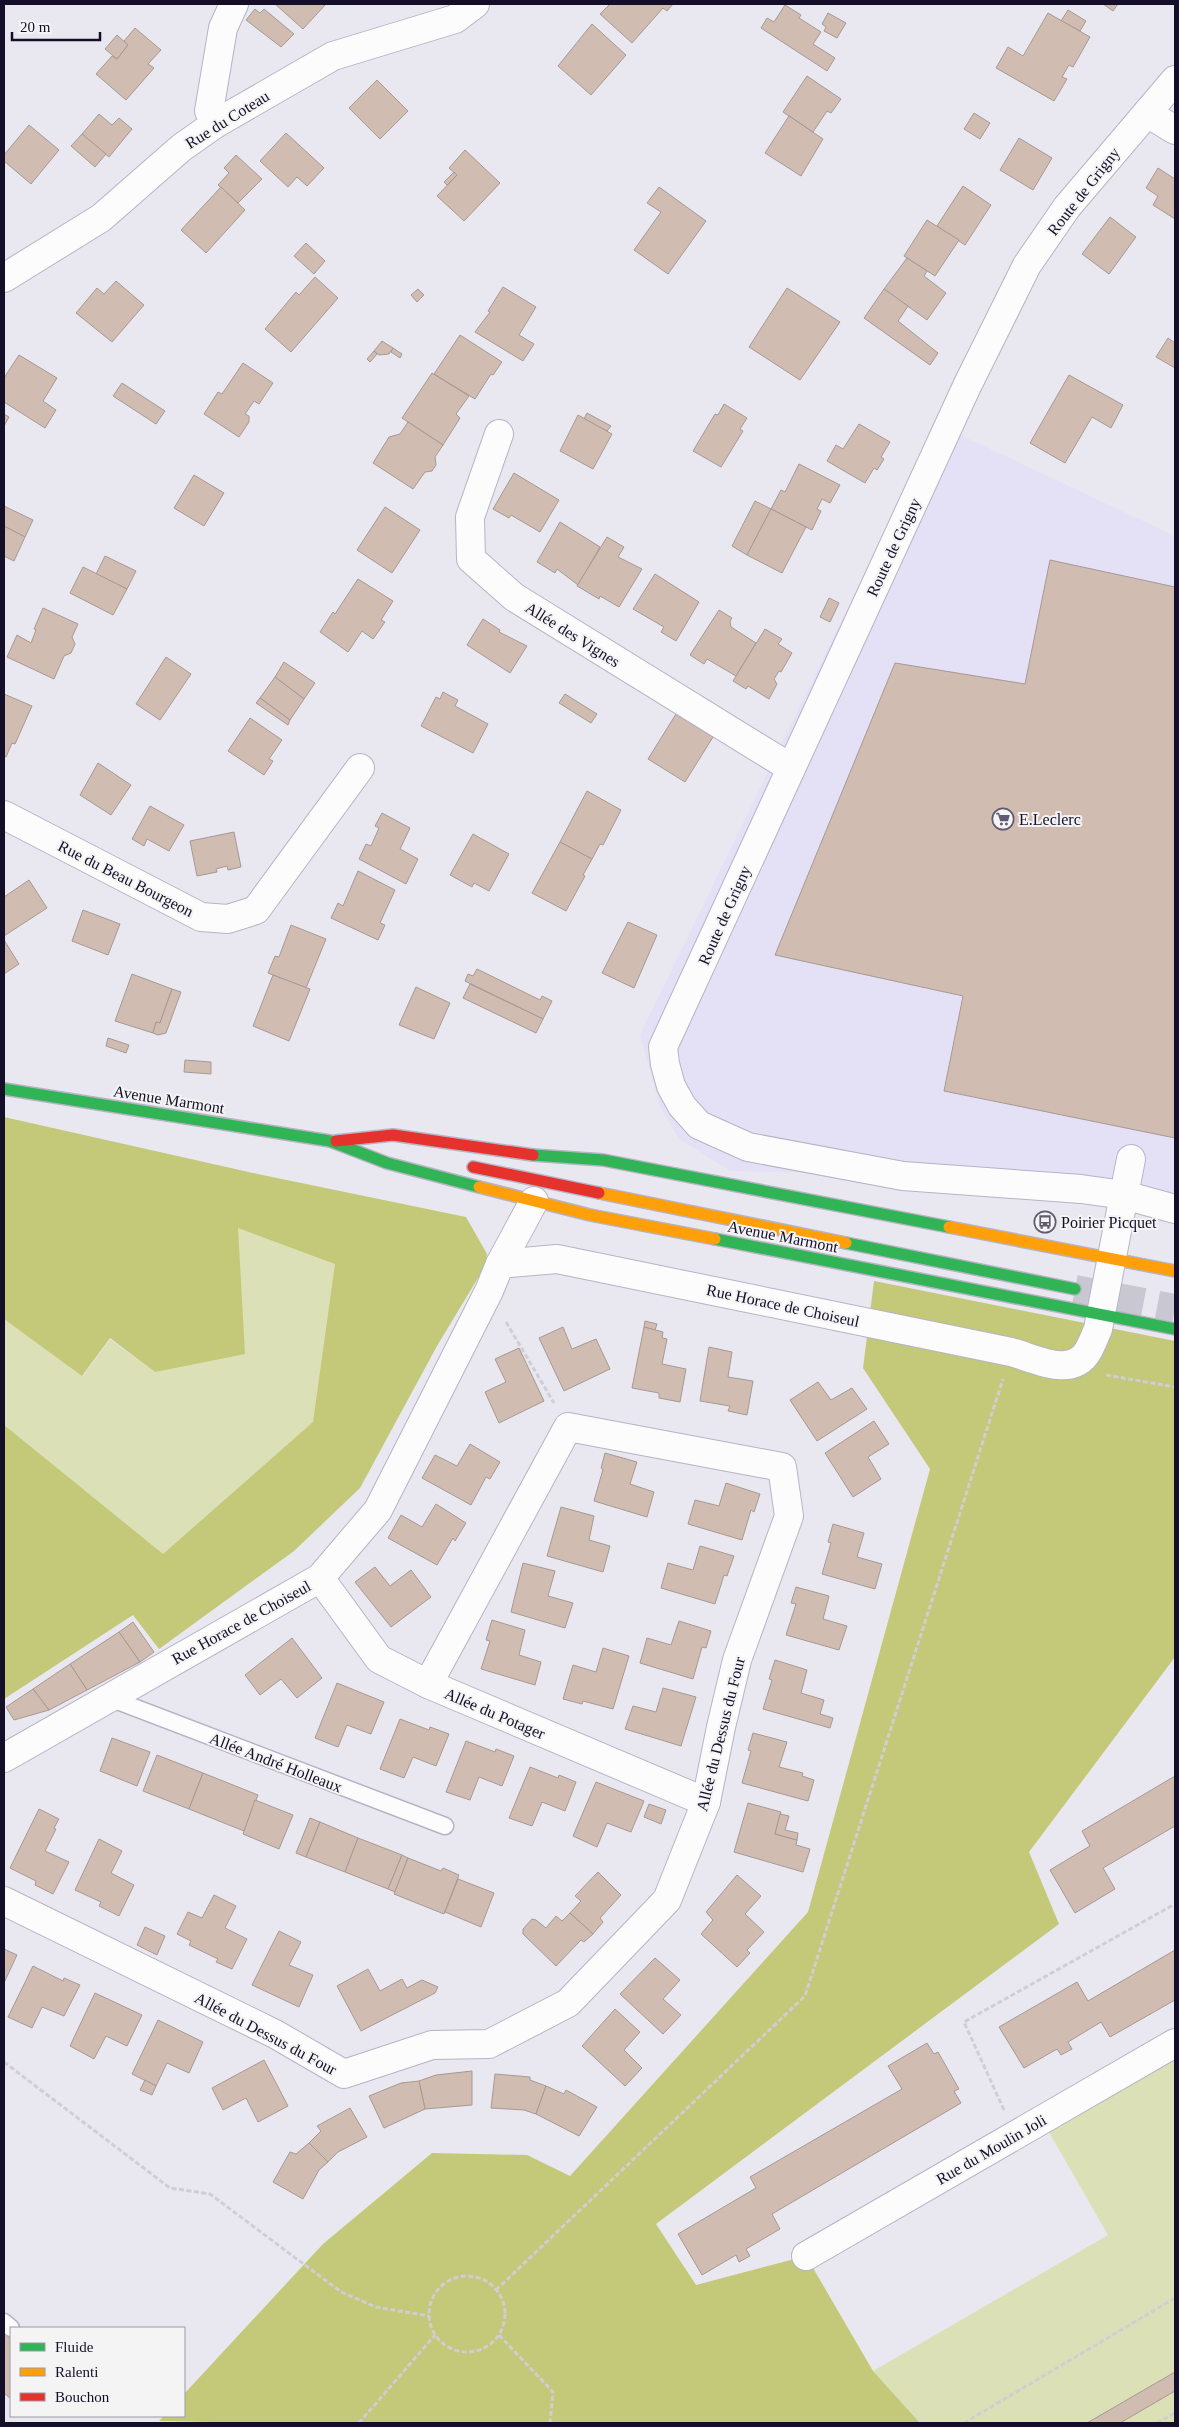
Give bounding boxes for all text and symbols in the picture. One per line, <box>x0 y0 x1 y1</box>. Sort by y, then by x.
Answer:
scale bar <box>12 10 100 42</box>
text: 20 m <box>20 19 51 35</box>
street label: Rue du Coteau <box>182 87 272 152</box>
street label: Route de Grigny <box>1044 144 1124 239</box>
street label: Route de Grigny <box>863 495 925 600</box>
street label: Allée des Vignes <box>522 599 623 671</box>
supermarket icon: E.Leclerc <box>991 807 1015 831</box>
place label: E.Leclerc <box>1019 811 1081 828</box>
street label: Rue du Beau Bourgeon <box>55 837 196 921</box>
street label: Route de Grigny <box>695 863 755 968</box>
street label: Avenue Marmont <box>112 1082 226 1117</box>
bus stop icon: Poirier Picquet <box>1033 1210 1057 1234</box>
place label: Poirier Picquet <box>1061 1214 1157 1232</box>
street label: Avenue Marmont <box>726 1217 840 1256</box>
street label: Rue Horace de Choiseul <box>705 1281 861 1330</box>
street label: Rue Horace de Choiseul <box>169 1577 314 1668</box>
street label: Allée du Dessus du Four <box>693 1655 748 1813</box>
street label: Allée du Potager <box>442 1685 548 1743</box>
street label: Allée André Holleaux <box>207 1729 344 1796</box>
street label: Allée du Dessus du Four <box>192 1989 340 2078</box>
street label: Rue du Moulin Joli <box>933 2111 1050 2188</box>
legend <box>10 2327 185 2417</box>
text: Fluide <box>55 2339 94 2355</box>
text: Ralenti <box>55 2364 98 2380</box>
text: Bouchon <box>55 2389 110 2405</box>

